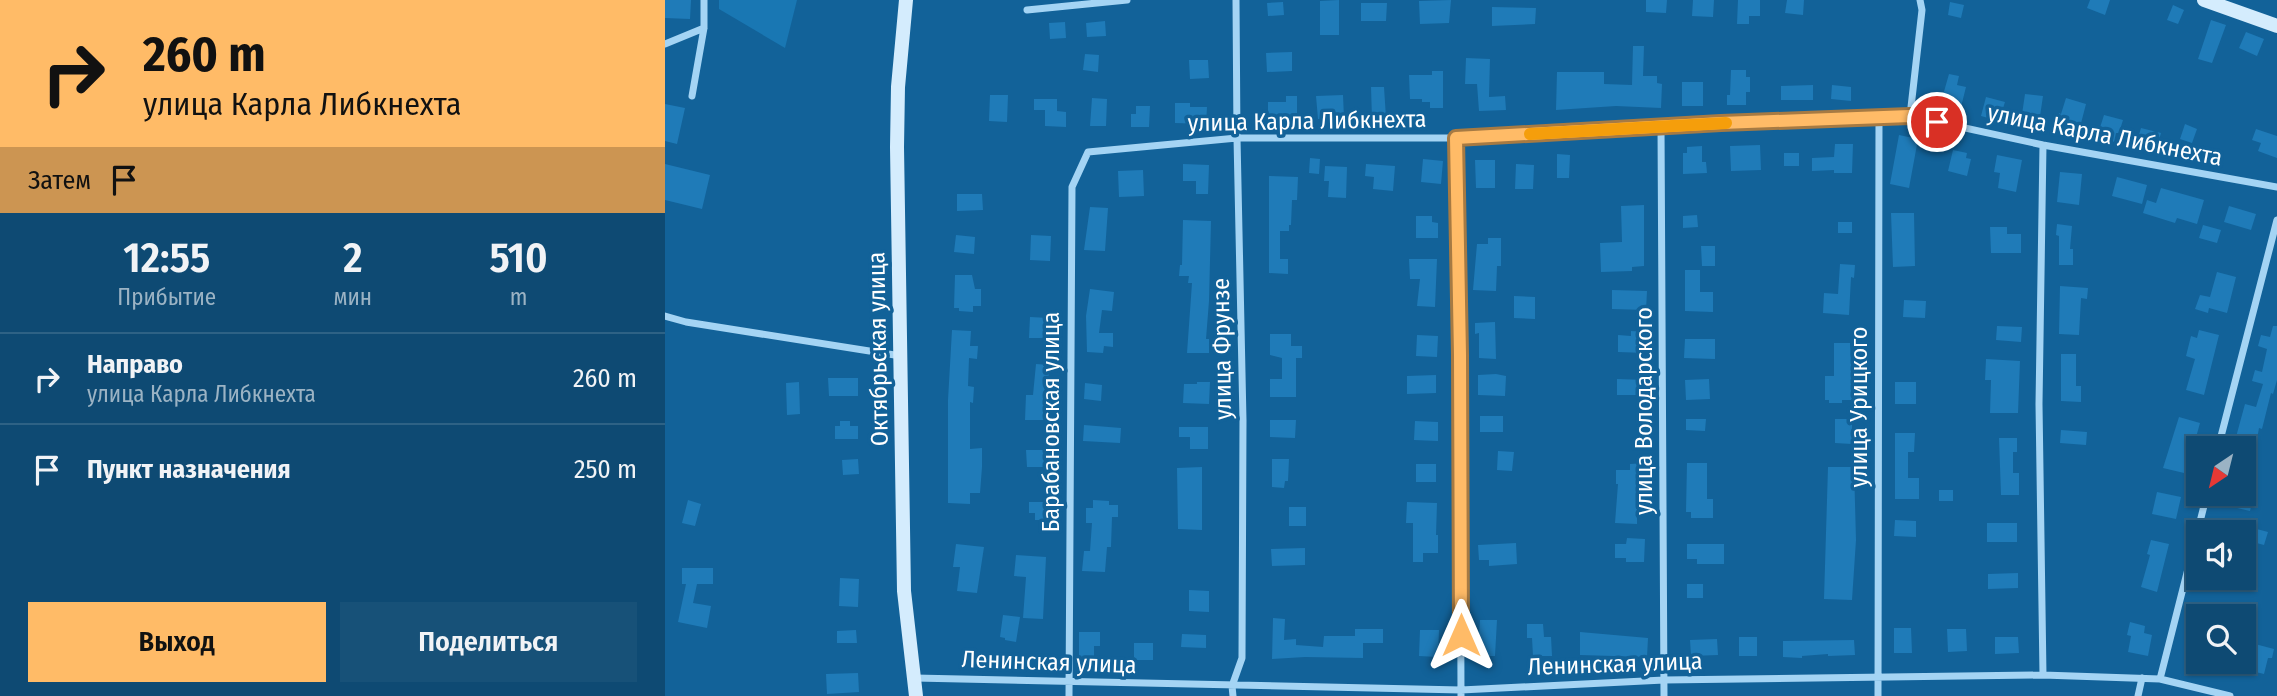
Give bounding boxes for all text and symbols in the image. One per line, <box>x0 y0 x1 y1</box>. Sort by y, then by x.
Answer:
text: 260 m <box>143 25 266 84</box>
icon: right <box>28 28 119 119</box>
text: улица Карла Либкнехта <box>143 85 461 123</box>
pin <box>1907 92 1967 152</box>
street label: улица Карла Либкнехта <box>1985 98 2225 172</box>
icon: arrive <box>1918 103 1956 141</box>
street label: улица Карла Либкнехта <box>1187 105 1427 137</box>
icon: arrive <box>105 161 143 199</box>
text: Затем <box>28 165 91 196</box>
text: 12:55 <box>123 233 210 283</box>
text: 2 <box>343 233 362 283</box>
text: 510 <box>489 233 548 283</box>
street label: Октябрьская улица <box>862 252 894 446</box>
street label: улица Фрунзе <box>1207 278 1237 420</box>
text: Прибытие <box>117 283 216 311</box>
text: мин <box>333 283 372 311</box>
text: m <box>510 283 527 311</box>
street label: улица Володарского <box>1630 307 1658 515</box>
street label: Барабановская улица <box>1037 312 1065 532</box>
street label: улица Урицкого <box>1845 327 1873 487</box>
text: Направо <box>87 349 183 380</box>
icon: right <box>28 360 66 398</box>
text: 260 m <box>573 363 637 394</box>
text: улица Карла Либкнехта <box>87 380 316 408</box>
north arrow <box>2186 436 2256 506</box>
map controls <box>2186 436 2256 674</box>
icon: arrive <box>28 451 66 489</box>
text: Пункт назначения <box>87 454 291 485</box>
text: 250 m <box>574 454 637 485</box>
button: sound <box>2186 520 2256 590</box>
position arrow <box>1424 598 1498 672</box>
button: Выход <box>28 602 326 682</box>
button: Поделиться <box>340 602 637 682</box>
button: search <box>2186 604 2256 674</box>
street label: Ленинская улица <box>961 645 1137 679</box>
street label: Ленинская улица <box>1527 647 1703 681</box>

